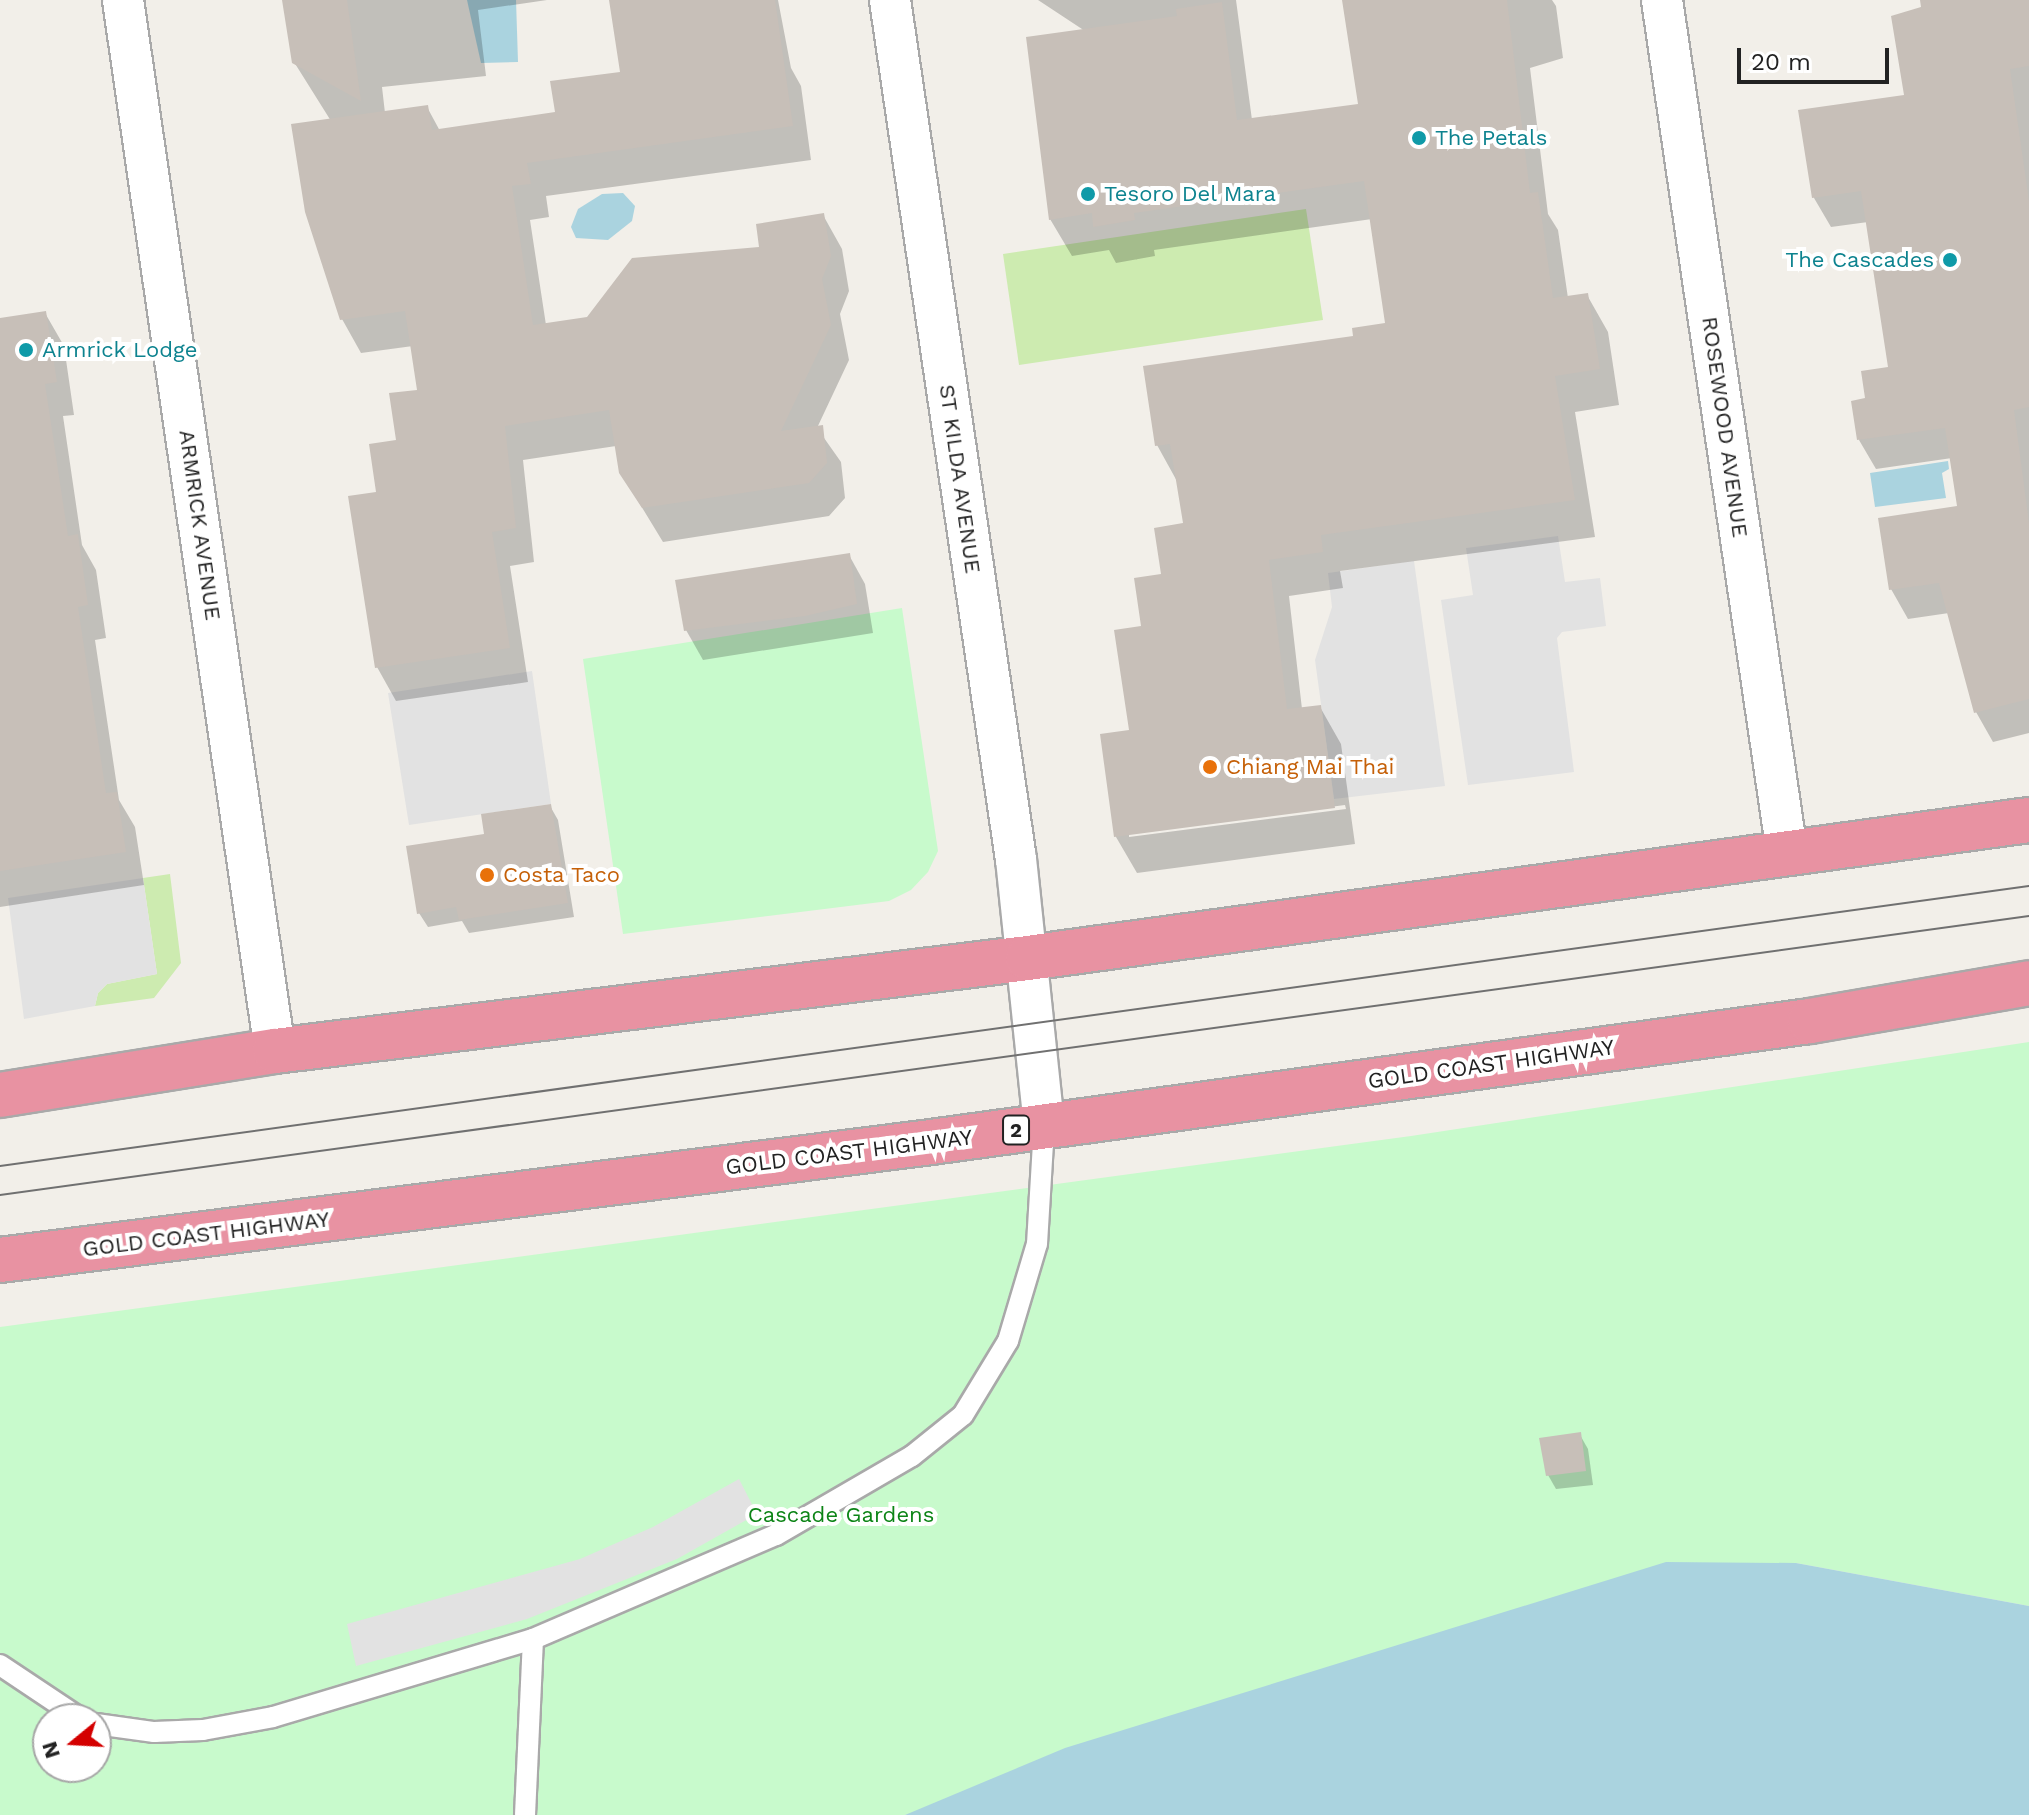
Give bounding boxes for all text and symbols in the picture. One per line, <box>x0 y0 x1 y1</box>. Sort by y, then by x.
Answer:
scale bar <box>1741 32 1893 82</box>
text: 20 m <box>1751 48 1811 76</box>
place label: The Petals <box>1435 125 1547 151</box>
marker: The Petals <box>1410 129 1428 147</box>
place label: Tesoro Del Mara <box>1104 181 1277 207</box>
marker: Tesoro Del Mara <box>1079 185 1097 203</box>
place label: The Cascades <box>1785 247 1934 273</box>
marker: The Cascades <box>1941 251 1959 269</box>
street label: ROSEWOOD AVENUE <box>1696 314 1754 540</box>
place label: Armrick Lodge <box>42 337 198 363</box>
marker: Armrick Lodge <box>17 341 35 359</box>
street label: ST KILDA AVENUE <box>933 382 987 576</box>
street label: ARMRICK AVENUE <box>173 427 227 623</box>
place label: Chiang Mai Thai <box>1226 754 1395 780</box>
marker: Chiang Mai Thai <box>1201 758 1219 776</box>
place label: Costa Taco <box>503 862 621 888</box>
marker: Costa Taco <box>478 866 496 884</box>
street label: GOLD COAST HIGHWAY <box>1366 1034 1616 1094</box>
road number: 2 <box>1002 1114 1030 1146</box>
street label: GOLD COAST HIGHWAY <box>724 1124 974 1180</box>
street label: GOLD COAST HIGHWAY <box>81 1206 331 1262</box>
park label: Cascade Gardens <box>748 1502 934 1528</box>
north arrow <box>32 1703 112 1783</box>
text: N <box>36 1738 65 1762</box>

